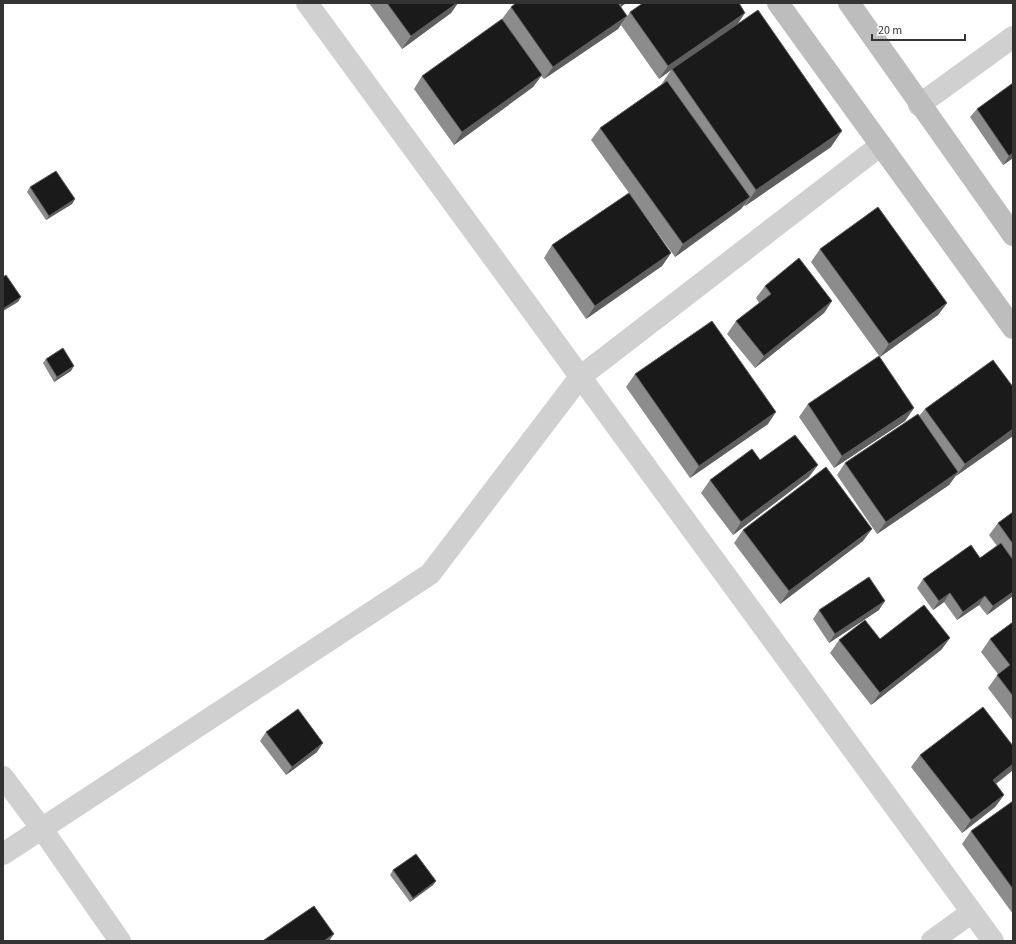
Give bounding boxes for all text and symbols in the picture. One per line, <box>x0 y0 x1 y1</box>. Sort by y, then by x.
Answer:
scale bar <box>872 16 965 42</box>
text: 20 m <box>878 22 902 39</box>

